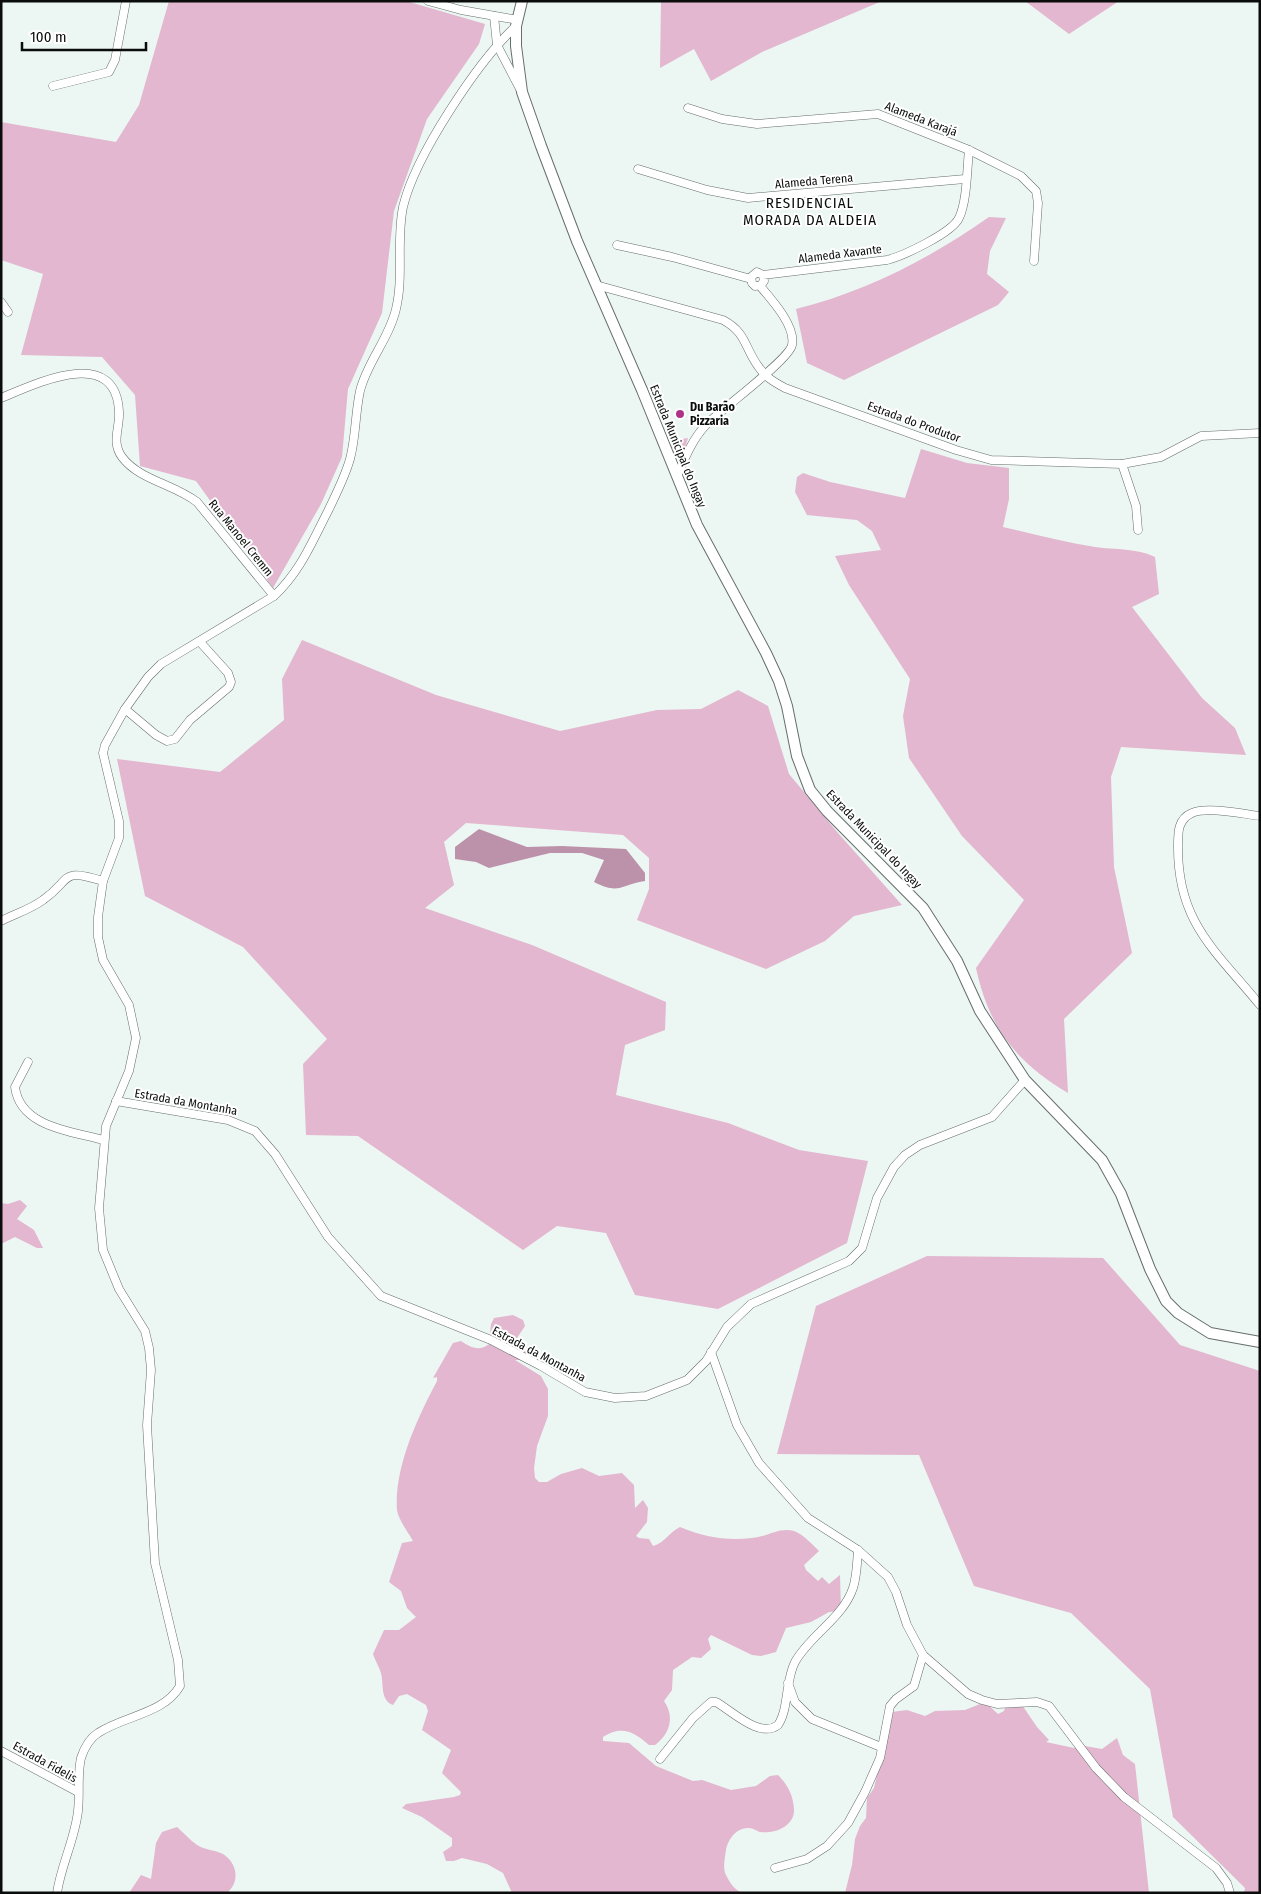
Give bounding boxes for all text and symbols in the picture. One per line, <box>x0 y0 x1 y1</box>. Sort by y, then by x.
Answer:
scale bar <box>22 20 146 52</box>
text: 100 m <box>30 28 67 46</box>
street label: Alameda Karajá <box>883 99 959 139</box>
street label: Alameda Terena <box>774 171 854 191</box>
district label: RESIDENCIAL MORADA DA ALDEIA <box>743 194 877 229</box>
street label: Alameda Xavante <box>797 242 883 266</box>
street label: Estrada Municipal do Ingay <box>647 383 709 510</box>
street label: Estrada do Produtor <box>865 399 963 446</box>
place label: Du Barão Pizzaria <box>690 400 736 428</box>
marker: Du Barão Pizzaria <box>674 408 686 420</box>
street label: Rua Manoel Cremm <box>206 497 276 579</box>
street label: Estrada Municipal do Ingay <box>823 787 925 892</box>
street label: Estrada da Montanha <box>134 1086 239 1118</box>
street label: Estrada da Montanha <box>490 1323 588 1385</box>
street label: Estrada Fidelis <box>11 1739 79 1785</box>

